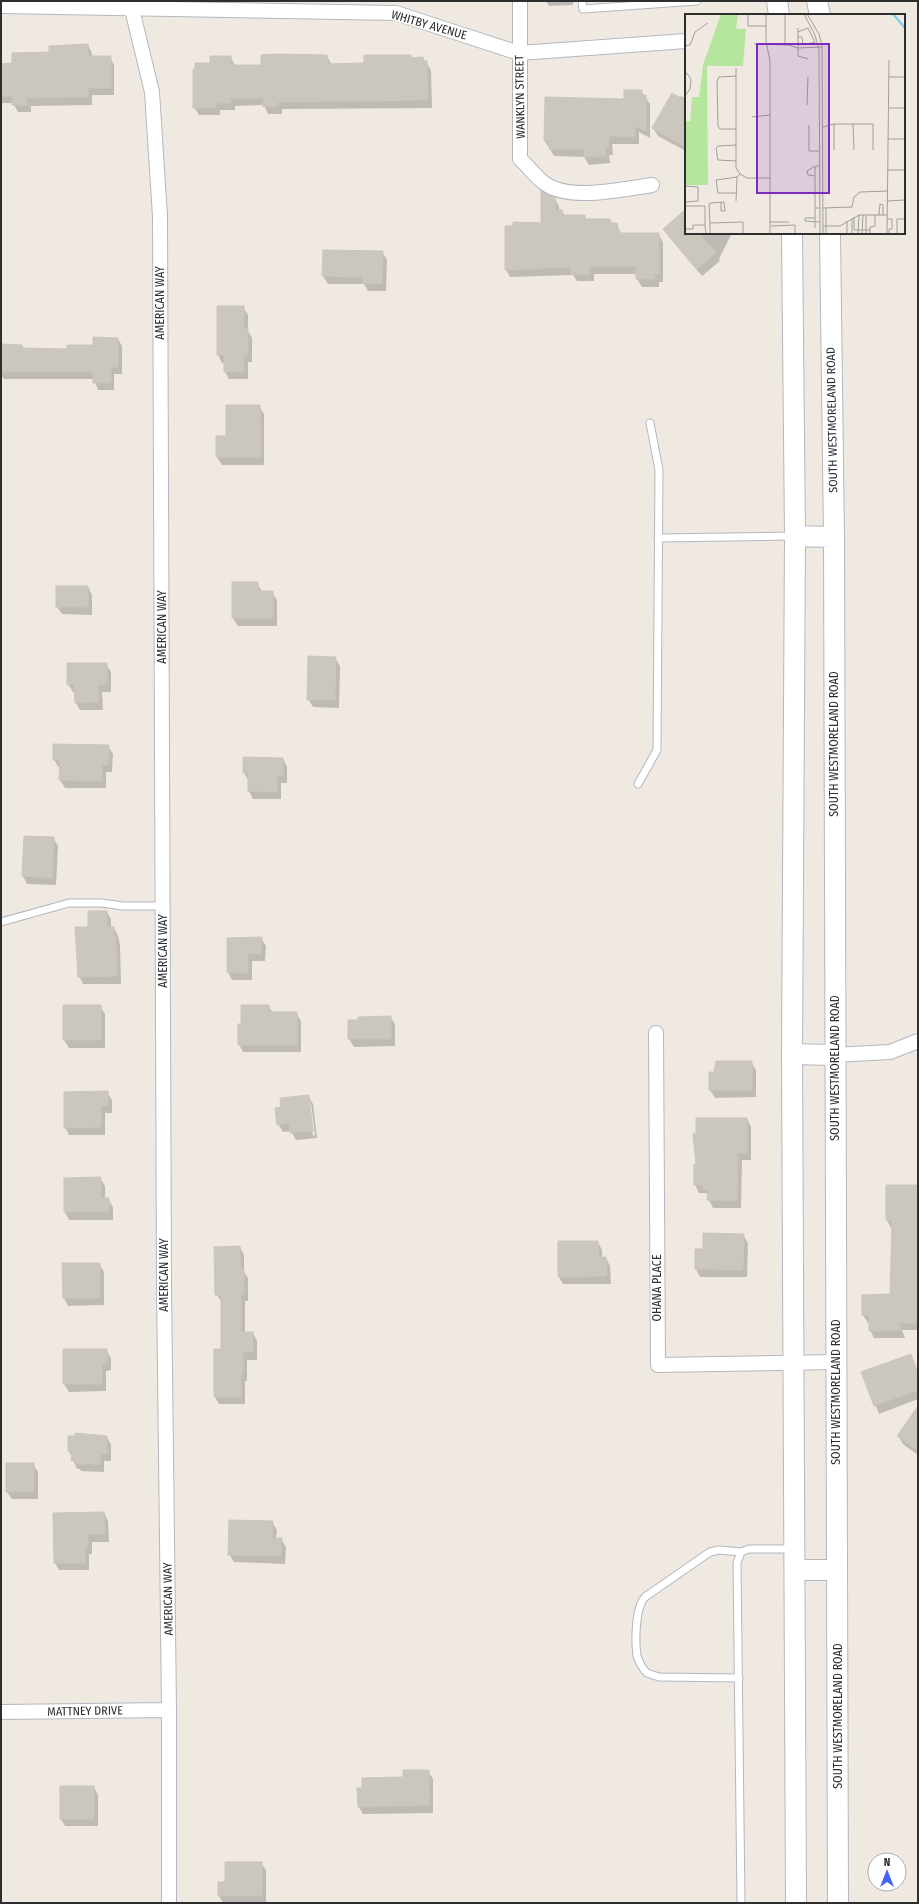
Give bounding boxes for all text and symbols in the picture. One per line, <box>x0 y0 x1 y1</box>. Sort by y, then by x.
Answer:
street label: WHITBY AVENUE <box>390 8 469 43</box>
inset map <box>685 14 905 234</box>
street label: WANKLYN STREET <box>512 55 528 139</box>
street label: AMERICAN WAY <box>153 266 167 340</box>
street label: SOUTH WESTMORELAND ROAD <box>824 347 840 493</box>
street label: AMERICAN WAY <box>155 590 169 664</box>
street label: SOUTH WESTMORELAND ROAD <box>827 671 841 817</box>
street label: AMERICAN WAY <box>156 914 170 988</box>
street label: SOUTH WESTMORELAND ROAD <box>828 995 842 1141</box>
street label: AMERICAN WAY <box>157 1238 171 1312</box>
street label: OHANA PLACE <box>650 1254 664 1322</box>
street label: SOUTH WESTMORELAND ROAD <box>829 1319 843 1465</box>
street label: AMERICAN WAY <box>160 1562 176 1636</box>
street label: SOUTH WESTMORELAND ROAD <box>831 1643 845 1789</box>
street label: MATTNEY DRIVE <box>47 1703 123 1719</box>
north arrow <box>867 1852 907 1892</box>
text: N <box>884 1856 890 1869</box>

